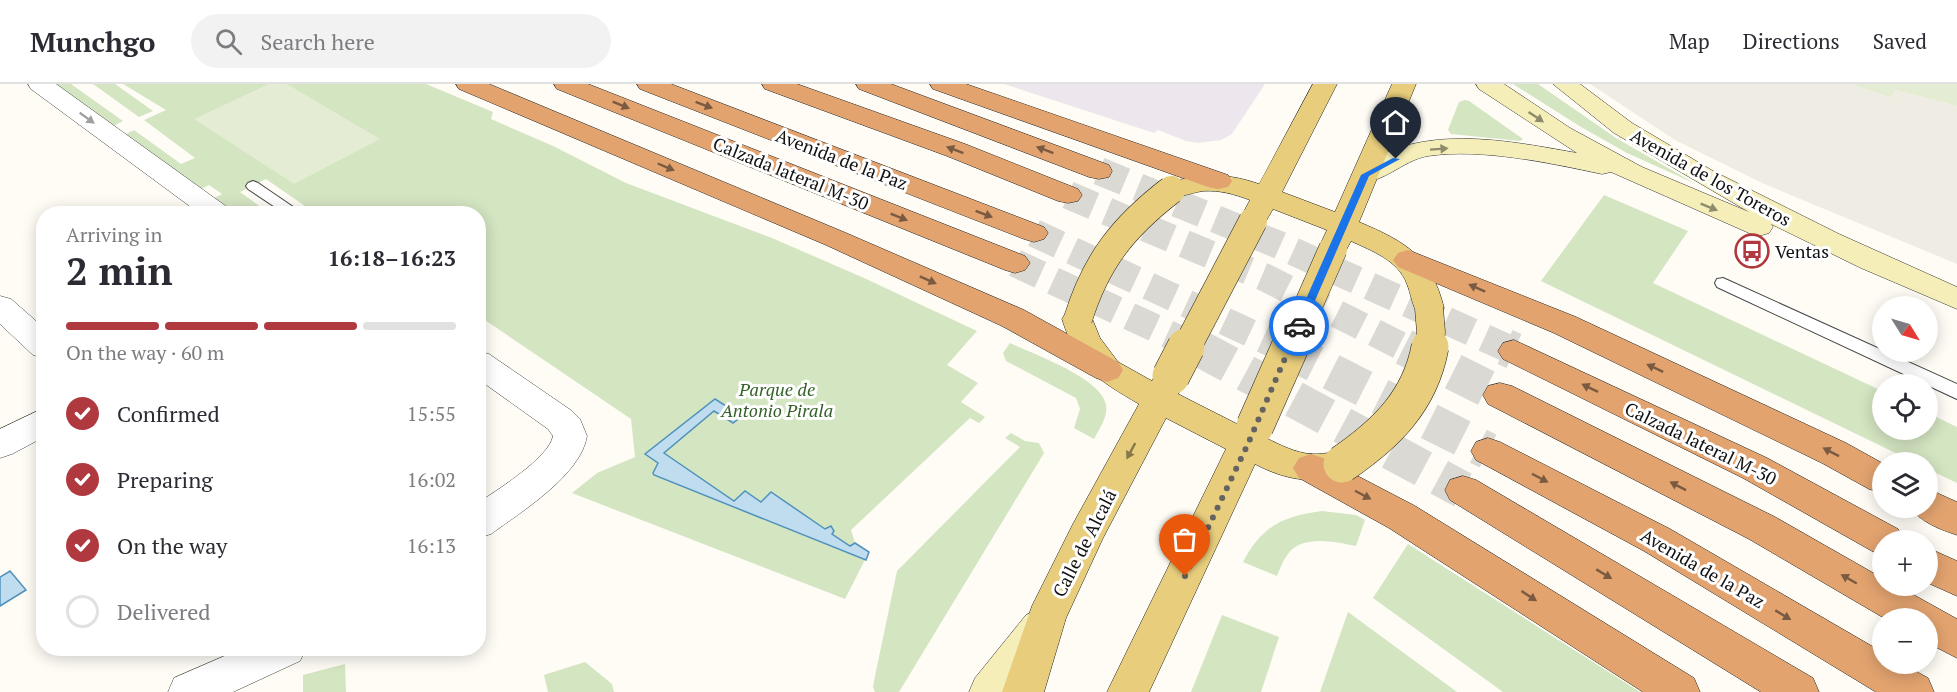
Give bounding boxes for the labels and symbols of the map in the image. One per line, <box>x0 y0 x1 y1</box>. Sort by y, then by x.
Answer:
pin <box>1370 97 1421 159</box>
one-way arrow <box>612 101 630 110</box>
one-way arrow <box>695 101 713 110</box>
one-way arrow <box>1528 111 1544 123</box>
one-way arrow <box>80 112 95 124</box>
street label: Avenida de la Paz <box>773 123 911 195</box>
street label: Avenida de los Toreros <box>1626 123 1796 231</box>
street label: Calzada lateral M-30 <box>710 131 872 215</box>
one-way arrow <box>1430 144 1449 154</box>
one-way arrow <box>946 145 964 154</box>
one-way arrow <box>1035 145 1053 155</box>
one-way arrow <box>657 162 675 172</box>
one-way arrow <box>1700 203 1718 212</box>
one-way arrow <box>975 209 993 219</box>
one-way arrow <box>891 212 909 222</box>
bus stop icon: Ventas <box>1734 233 1770 269</box>
place label: Ventas <box>1775 239 1829 263</box>
one-way arrow <box>920 275 938 285</box>
one-way arrow <box>1468 283 1486 292</box>
courier <box>1269 296 1329 356</box>
north arrow <box>1872 296 1938 362</box>
one-way arrow <box>1646 363 1663 372</box>
park label: Parque de Antonio Pirala <box>720 377 833 422</box>
one-way arrow <box>1582 384 1599 393</box>
street label: Calzada lateral M-30 <box>1621 396 1781 490</box>
one-way arrow <box>1126 442 1136 459</box>
one-way arrow <box>1822 447 1840 457</box>
one-way arrow <box>1531 473 1549 483</box>
one-way arrow <box>1669 481 1686 491</box>
street label: Calle de Alcalá <box>1047 485 1121 601</box>
one-way arrow <box>1354 490 1371 500</box>
pin <box>1159 514 1210 576</box>
street label: Avenida de la Paz <box>1637 523 1769 613</box>
one-way arrow <box>1596 569 1613 579</box>
one-way arrow <box>1841 574 1858 584</box>
one-way arrow <box>1521 591 1537 602</box>
one-way arrow <box>1775 610 1792 620</box>

